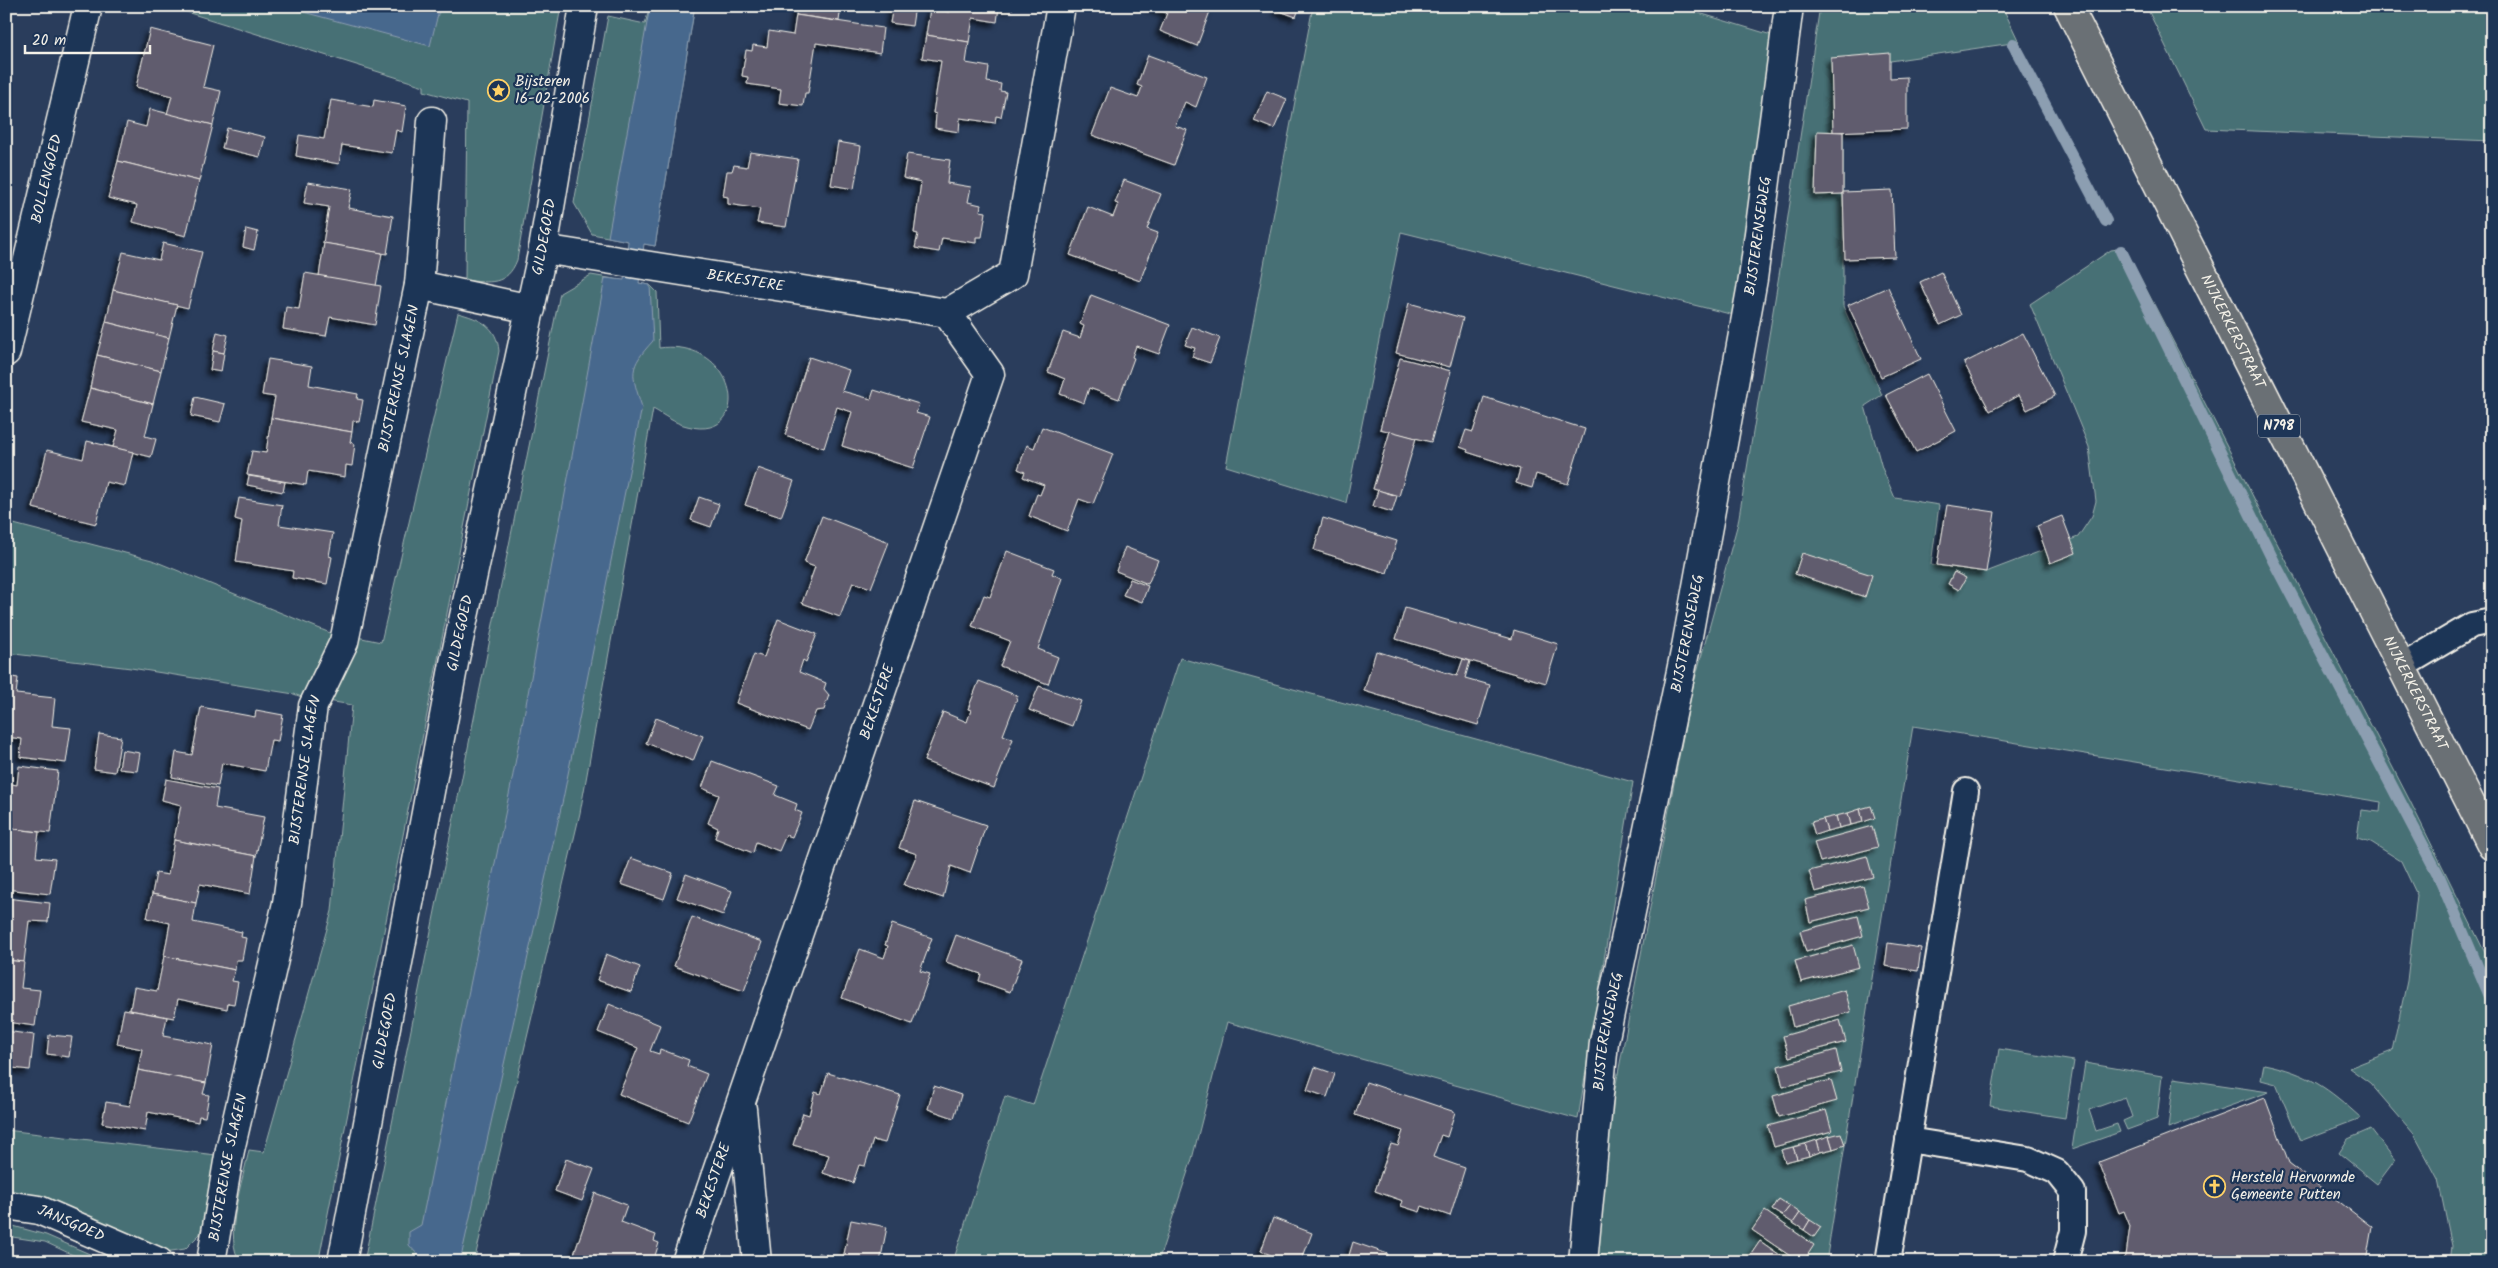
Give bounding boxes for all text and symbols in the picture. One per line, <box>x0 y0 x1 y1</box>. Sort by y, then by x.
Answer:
scale bar <box>25 22 150 54</box>
text: 20 m <box>32 29 66 53</box>
place label: Bijsteren 16-02-2006 <box>515 70 590 111</box>
place icon: Bijsteren 16-02-2006 <box>487 79 511 103</box>
street label: BOLLENGOED <box>25 131 69 226</box>
street label: BIJSTERENSEWEG <box>1738 175 1778 297</box>
street label: GILDEGOED <box>526 197 563 277</box>
street label: BEKESTERE <box>705 263 787 299</box>
street label: NIJKERKERSTRAAT <box>2193 270 2272 395</box>
street label: BIJSTERENSE SLAGEN <box>372 303 426 454</box>
road number: N798 <box>2258 414 2300 438</box>
street label: BIJSTERENSEWEG <box>1665 572 1711 695</box>
street label: GILDEGOED <box>441 592 480 673</box>
street label: NIJKERKERSTRAAT <box>2376 632 2455 757</box>
street label: BEKESTERE <box>854 660 902 743</box>
street label: BIJSTERENSE SLAGEN <box>283 692 328 846</box>
street label: BIJSTERENSEWEG <box>1587 970 1630 1092</box>
street label: GILDEGOED <box>366 990 404 1071</box>
street label: BIJSTERENSE SLAGEN <box>203 1091 255 1243</box>
street label: BEKESTERE <box>690 1139 738 1222</box>
place label: Hersteld Hervormde Gemeente Putten <box>2231 1166 2355 1207</box>
church icon: Hersteld Hervormde Gemeente Putten <box>2203 1175 2227 1199</box>
street label: JANSGOED <box>33 1199 108 1249</box>

